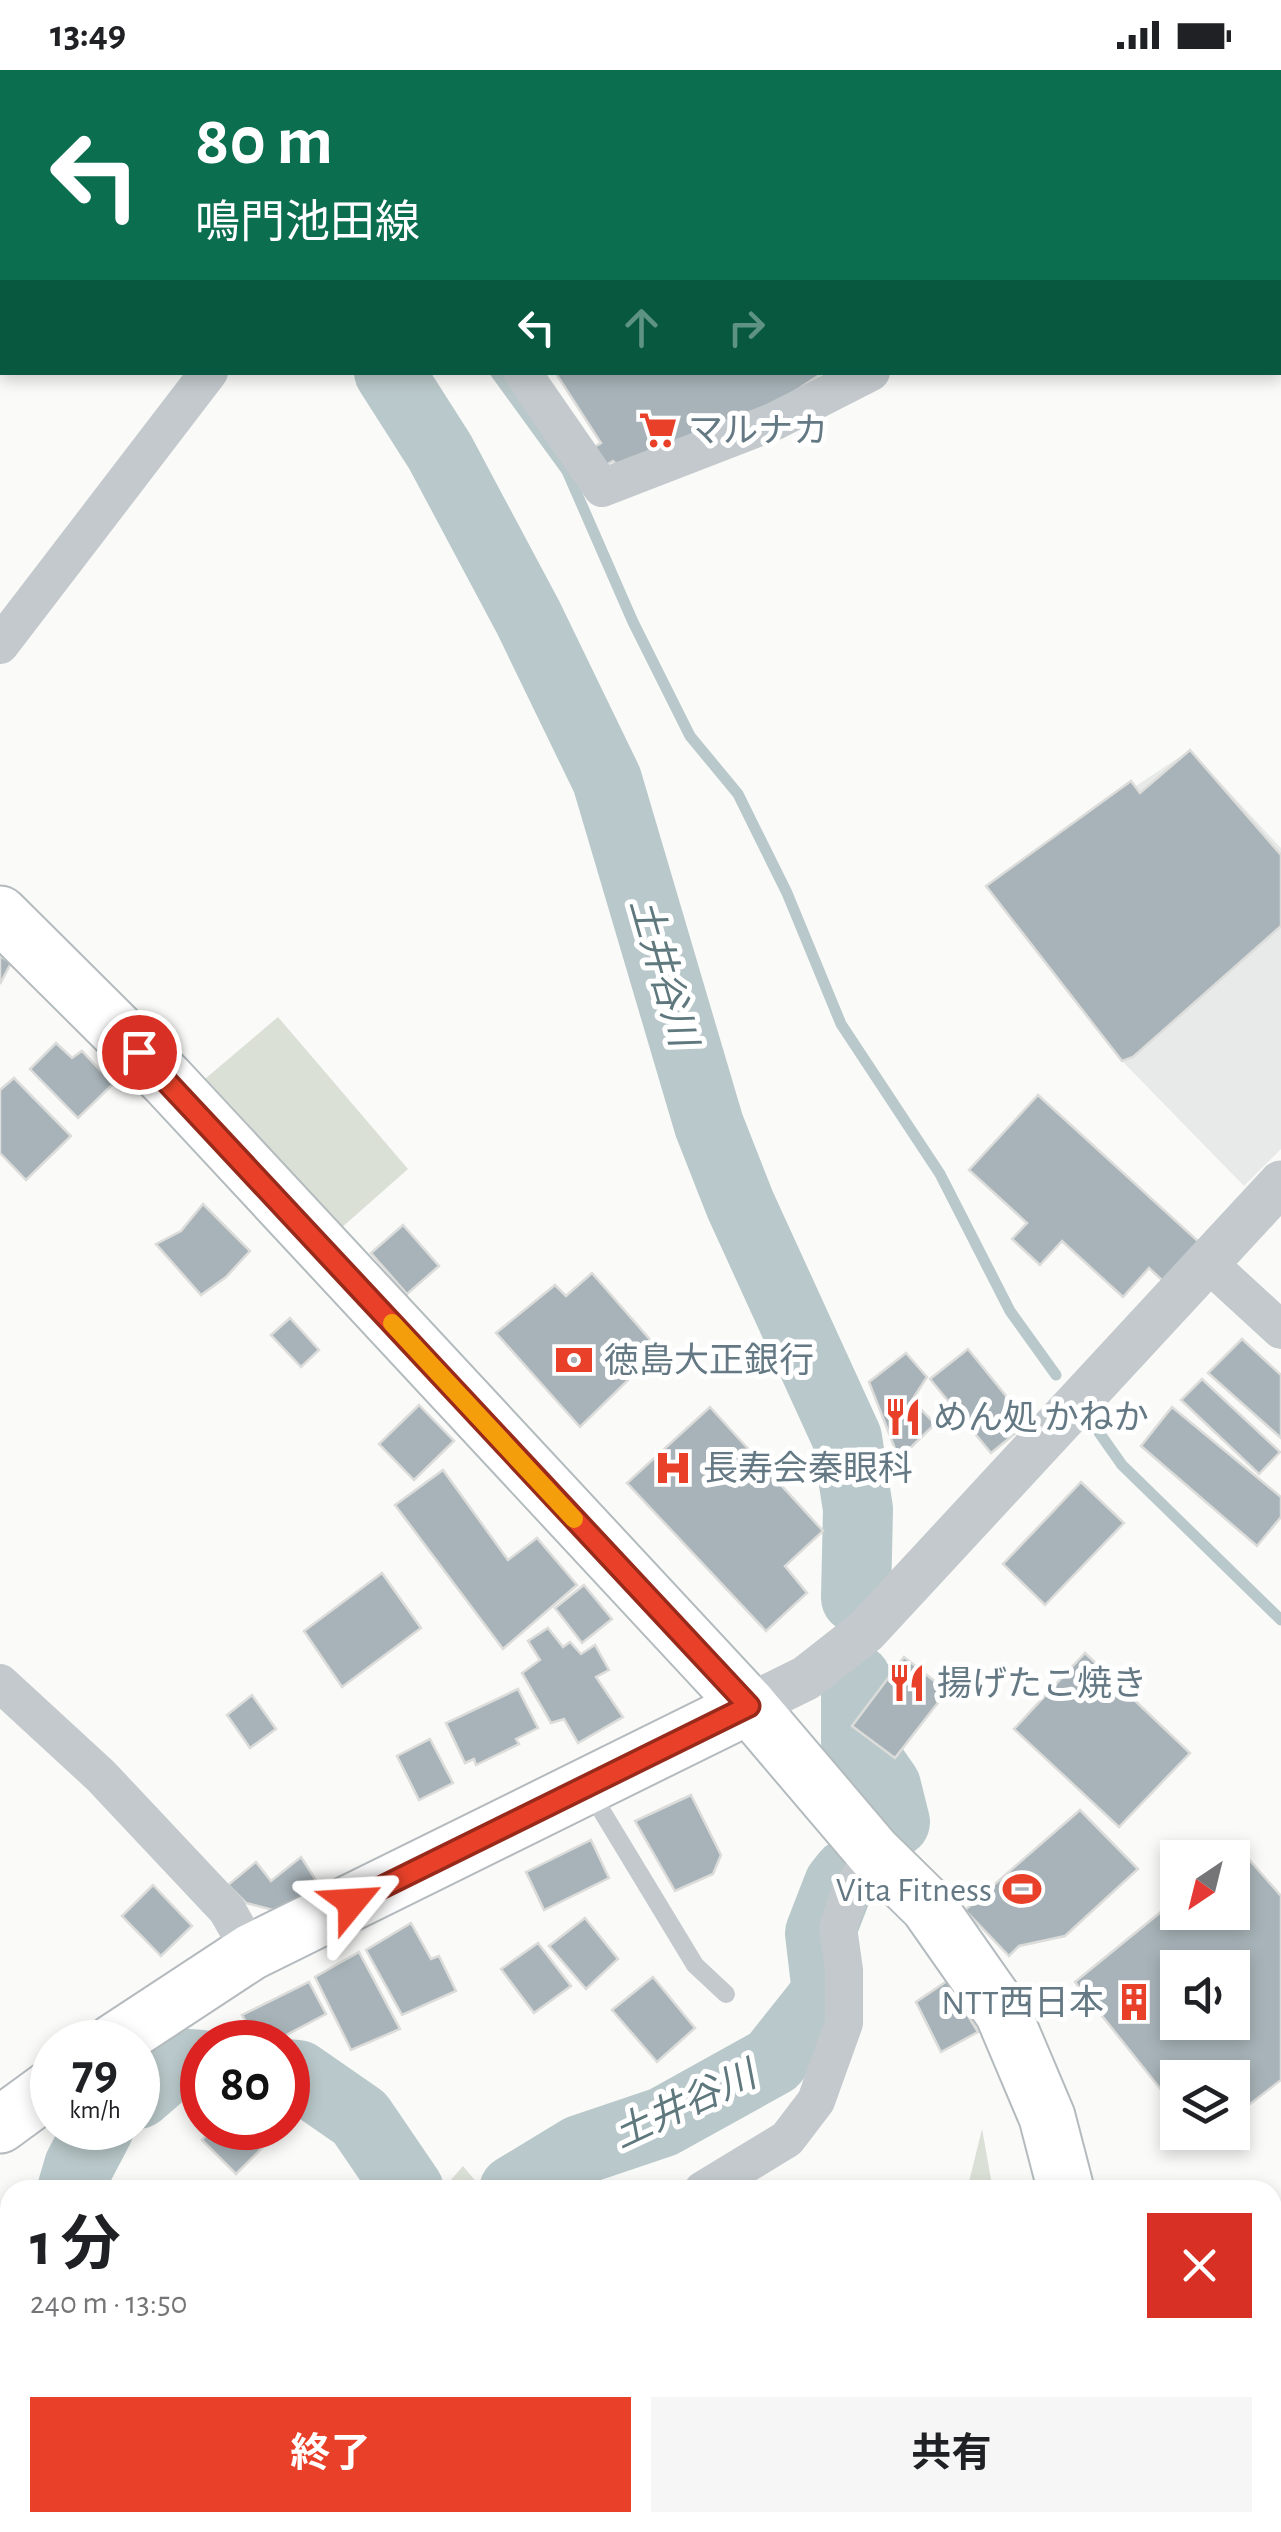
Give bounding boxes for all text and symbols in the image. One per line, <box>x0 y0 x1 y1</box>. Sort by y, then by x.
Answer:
text: 13:49 <box>50 16 126 54</box>
text: 80 m <box>195 107 333 177</box>
icon: left <box>30 110 160 240</box>
text: 鳴門池田線 <box>195 201 420 246</box>
icon: left <box>509 300 564 355</box>
icon: ahead <box>614 300 669 355</box>
icon: right <box>719 300 774 355</box>
supermarket icon: マルナカ <box>637 409 679 451</box>
place label: マルナカ <box>688 414 828 449</box>
water label: 土井谷川 <box>623 894 704 1055</box>
pin <box>97 1010 182 1095</box>
icon: arrive <box>112 1025 167 1080</box>
bank icon: 徳島大正銀行 <box>553 1339 595 1381</box>
place label: 徳島大正銀行 <box>604 1342 814 1379</box>
restaurant icon: めん処 かねか <box>882 1396 924 1438</box>
place label: めん処 かねか <box>933 1399 1149 1436</box>
hospital icon: 長寿会秦眼科 <box>652 1447 694 1489</box>
place label: 長寿会秦眼科 <box>703 1450 913 1487</box>
restaurant icon: 揚げたこ焼き <box>886 1662 928 1704</box>
place label: 揚げたこ焼き <box>937 1665 1147 1702</box>
north arrow <box>1160 1840 1250 1930</box>
map controls <box>1160 1840 1250 2150</box>
position arrow <box>300 1850 404 1954</box>
sports icon: Vita Fitness <box>1001 1868 1043 1910</box>
place label: Vita Fitness <box>836 1873 992 1908</box>
button: sound <box>1160 1950 1250 2040</box>
building icon: NTT西日本 <box>1113 1981 1155 2023</box>
place label: NTT西日本 <box>941 1984 1104 2021</box>
speed limit sign: 80 <box>180 2020 310 2150</box>
text: 79 <box>72 2048 118 2098</box>
water label: 土井谷川 <box>607 2053 765 2155</box>
button: layers <box>1160 2060 1250 2150</box>
text: km/h <box>69 2098 121 2123</box>
button: close <box>1147 2213 1252 2318</box>
text: 1 分 <box>30 2216 121 2276</box>
text: 240 m · 13:50 <box>30 2287 187 2319</box>
button: 終了 <box>30 2397 631 2512</box>
button: 共有 <box>651 2397 1252 2512</box>

